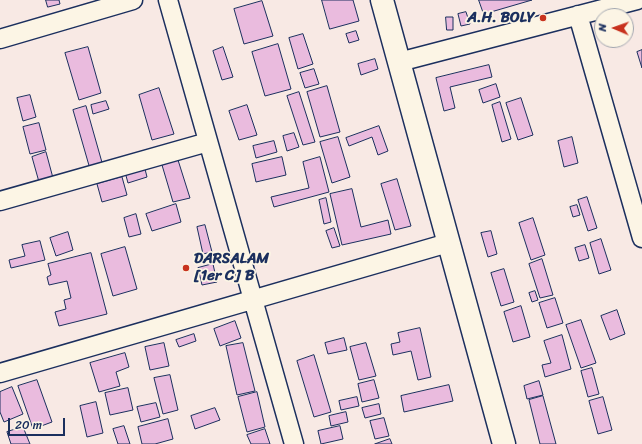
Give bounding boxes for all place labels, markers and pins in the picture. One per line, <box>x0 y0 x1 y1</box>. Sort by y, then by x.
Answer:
place label: A.H. BOLY <box>467 9 535 27</box>
marker: A.H. BOLY <box>538 13 548 23</box>
place label: DARSALAM [1er C] B <box>194 250 269 285</box>
marker: DARSALAM [1er C] B <box>181 263 191 273</box>

